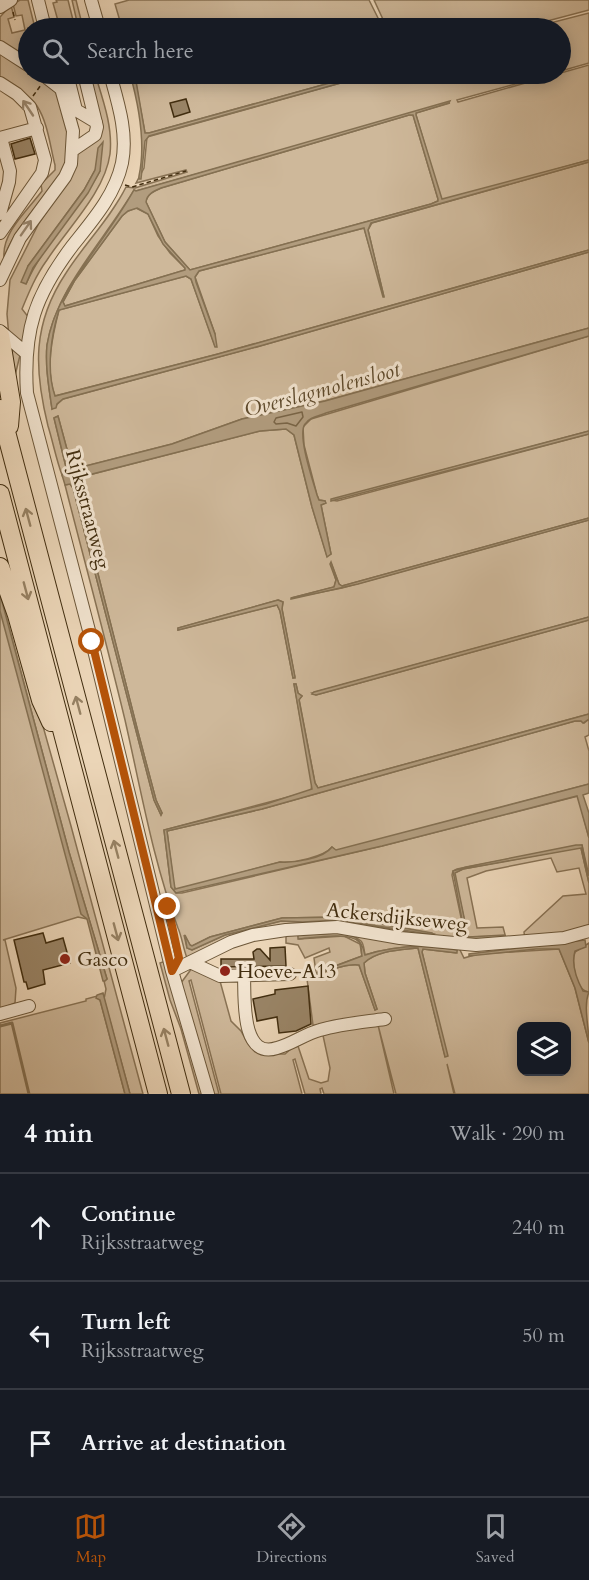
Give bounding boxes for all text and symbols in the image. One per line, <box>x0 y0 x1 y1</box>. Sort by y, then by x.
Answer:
search box <box>18 18 571 84</box>
icon: search <box>39 35 72 68</box>
text: Search here <box>87 36 194 66</box>
one-way arrow <box>22 99 35 116</box>
one-way arrow <box>20 221 32 237</box>
water label: Overslagmolensloot <box>241 355 404 425</box>
street label: Rijksstraatweg <box>59 446 117 573</box>
one-way arrow <box>22 508 34 527</box>
one-way arrow <box>20 581 32 600</box>
route start <box>78 628 104 654</box>
one-way arrow <box>72 696 84 715</box>
one-way arrow <box>110 840 121 859</box>
route end <box>154 893 180 919</box>
street label: Ackersdijkseweg <box>325 896 470 938</box>
one-way arrow <box>110 922 122 941</box>
place label: Gasco <box>77 946 128 973</box>
marker: Gasco <box>58 952 72 966</box>
place label: Hoeve-A13 <box>237 958 336 985</box>
marker: Hoeve-A13 <box>218 964 232 978</box>
map controls <box>517 1022 571 1076</box>
button: layers <box>517 1022 571 1076</box>
one-way arrow <box>160 1028 171 1047</box>
text: 4 min <box>24 1116 93 1151</box>
text: Walk · 290 m <box>450 1120 565 1147</box>
text: Continue <box>81 1199 176 1229</box>
icon: ahead <box>24 1211 57 1244</box>
text: 240 m <box>512 1214 565 1241</box>
text: Rijksstraatweg <box>81 1229 204 1256</box>
text: Turn left <box>81 1307 170 1337</box>
icon: left <box>24 1319 57 1352</box>
text: 50 m <box>522 1322 565 1349</box>
text: Rijksstraatweg <box>81 1337 204 1364</box>
icon: arrive <box>24 1427 57 1460</box>
text: Arrive at destination <box>81 1428 286 1458</box>
tab: Map <box>74 1510 107 1568</box>
tab: Directions <box>256 1510 327 1568</box>
tab: Saved <box>476 1510 515 1568</box>

